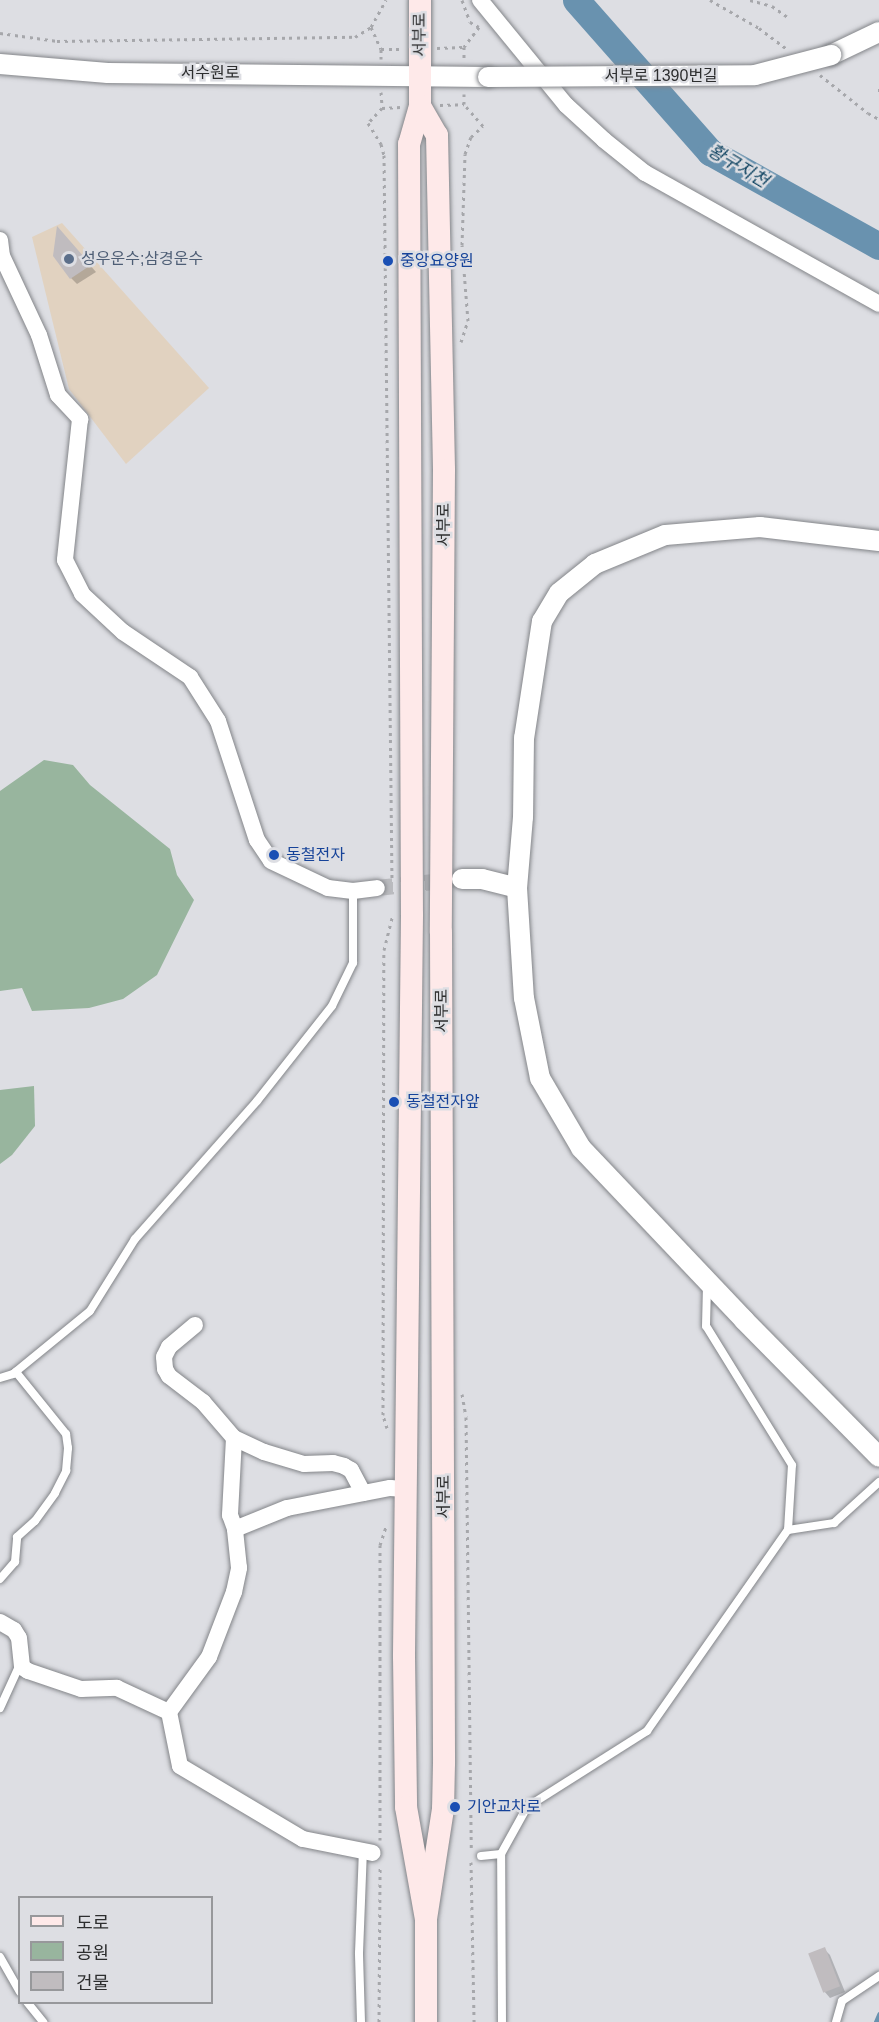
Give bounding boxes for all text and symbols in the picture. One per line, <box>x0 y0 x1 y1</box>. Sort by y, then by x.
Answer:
street label: 서부로 <box>410 13 430 57</box>
street label: 서수원로 <box>181 63 239 83</box>
street label: 서부로 1390번길 <box>604 66 718 86</box>
water label: 황구지천 <box>704 140 772 192</box>
place label: 성우운수;삼경운수 <box>81 249 203 269</box>
place label: 중앙요양원 <box>400 251 474 271</box>
marker: 성우운수;삼경운수 <box>62 252 76 266</box>
marker: 중앙요양원 <box>381 254 395 268</box>
street label: 서부로 <box>434 503 454 547</box>
place label: 동철전자 <box>286 845 345 865</box>
marker: 동철전자 <box>267 848 281 862</box>
street label: 서부로 <box>432 989 452 1033</box>
place label: 동철전자앞 <box>406 1092 480 1112</box>
marker: 동철전자앞 <box>387 1095 401 1109</box>
street label: 서부로 <box>434 1475 454 1519</box>
place label: 기안교차로 <box>467 1797 541 1817</box>
marker: 기안교차로 <box>448 1800 462 1814</box>
legend <box>18 1896 213 2004</box>
text: 도로 <box>76 1913 109 1933</box>
text: 공원 <box>76 1943 109 1963</box>
text: 건물 <box>76 1973 109 1993</box>

